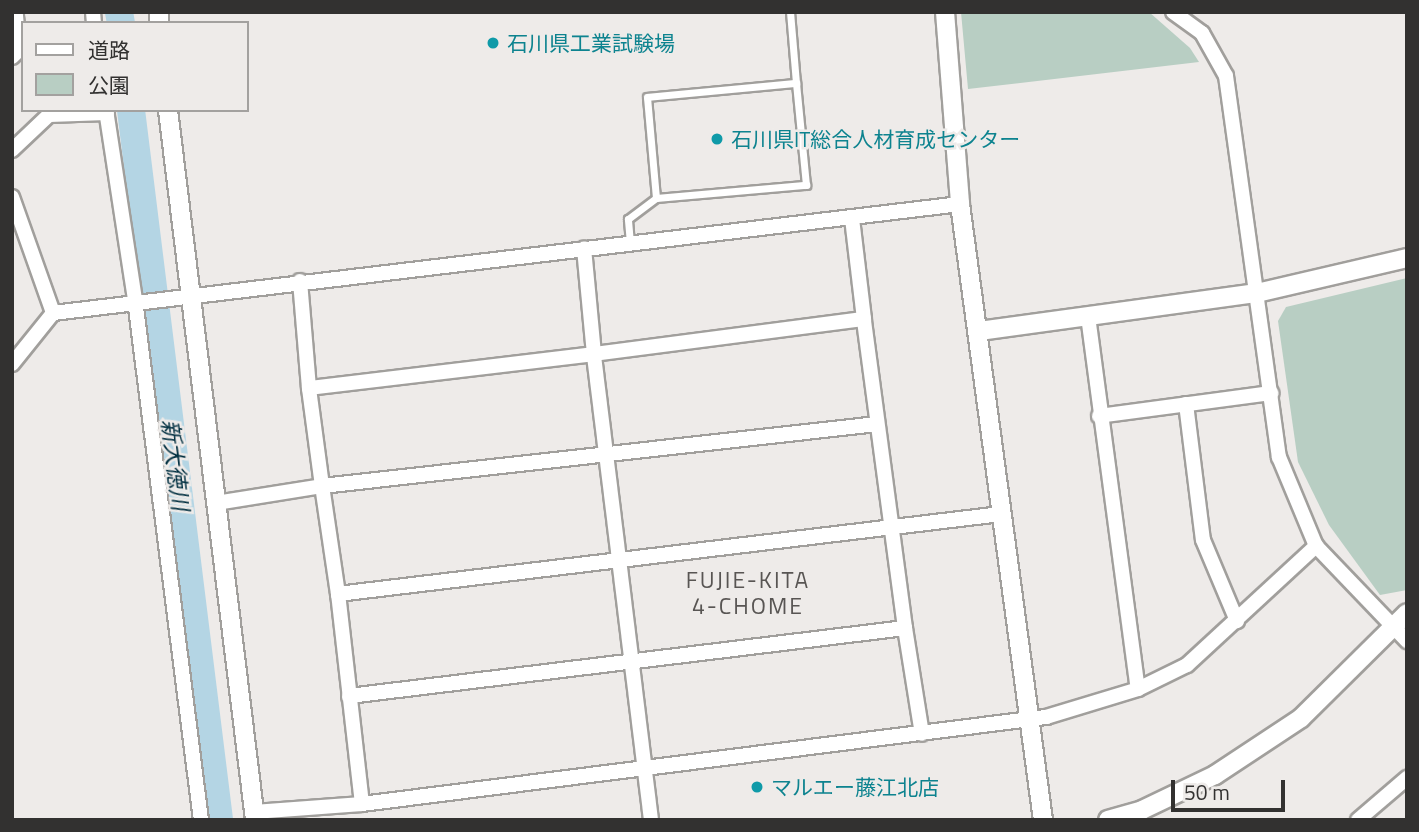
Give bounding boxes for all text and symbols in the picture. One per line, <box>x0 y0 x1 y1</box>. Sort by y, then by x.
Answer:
legend <box>21 21 248 112</box>
place label: 石川県工業試験場 <box>507 30 675 56</box>
text: 道路 <box>88 34 130 66</box>
marker: 石川県工業試験場 <box>485 35 501 51</box>
text: 公園 <box>88 69 130 101</box>
place label: 石川県IT総合人材育成センター <box>731 126 1020 152</box>
marker: 石川県IT総合人材育成センター <box>709 131 725 147</box>
water label: 新大徳川 <box>156 418 194 512</box>
district label: FUJIE-KITA 4-CHOME <box>687 566 809 620</box>
scale bar <box>1174 766 1288 810</box>
place label: マルエー藤江北店 <box>771 774 939 800</box>
text: 50 m <box>1184 776 1230 808</box>
marker: マルエー藤江北店 <box>749 779 765 795</box>

